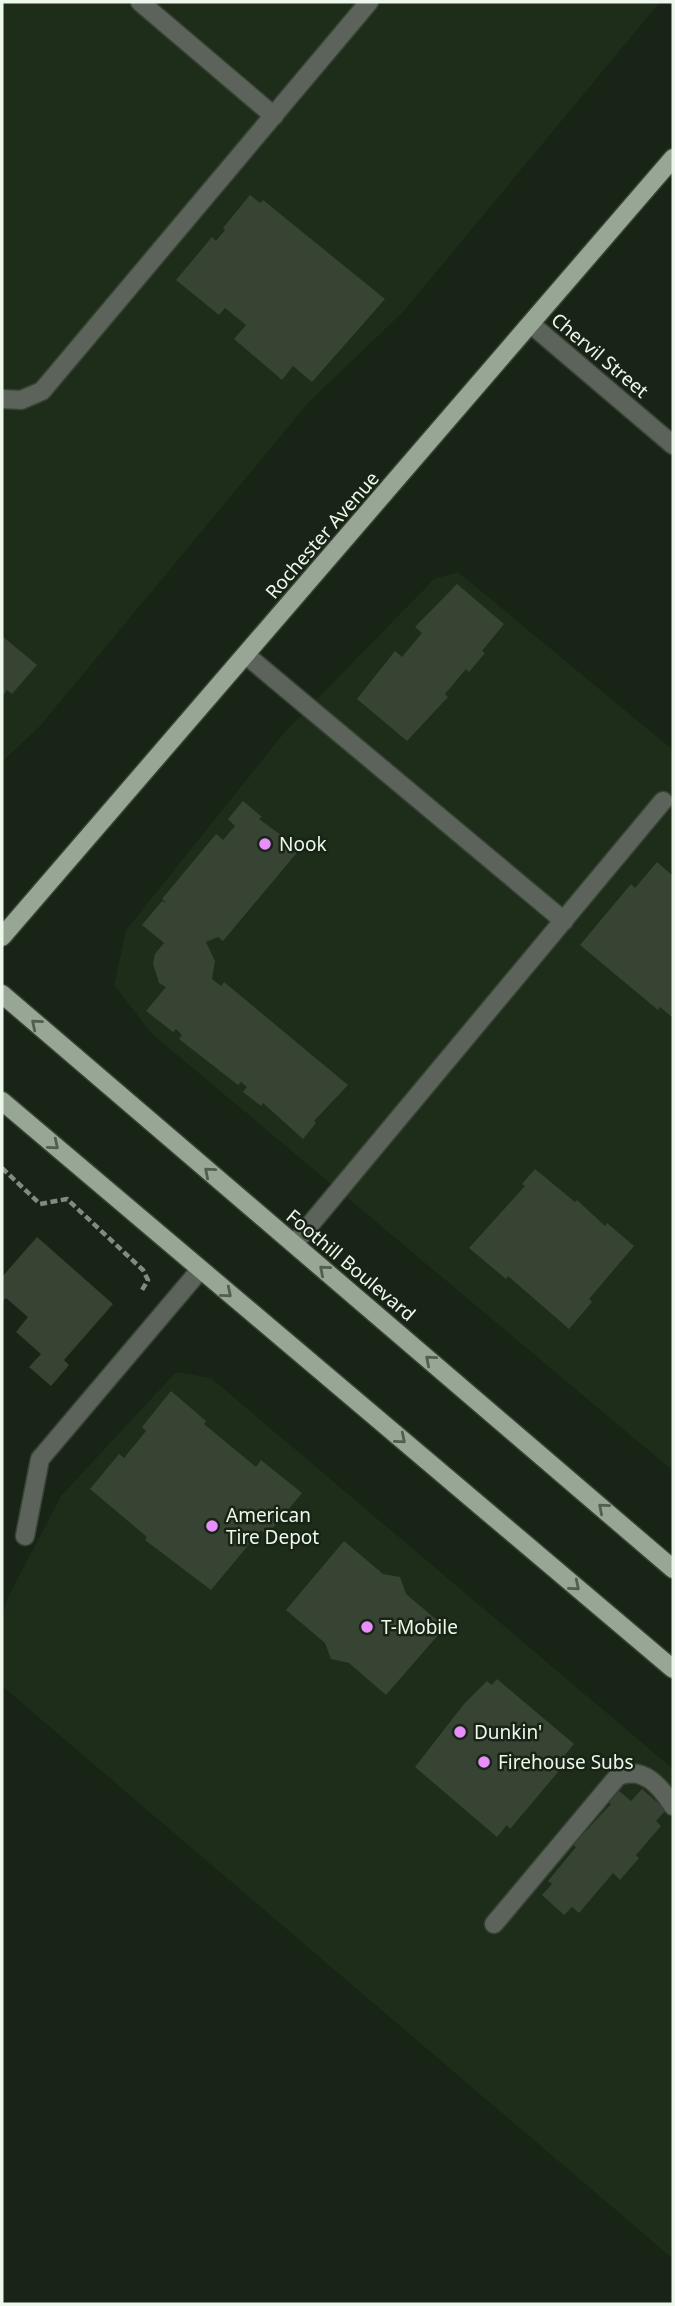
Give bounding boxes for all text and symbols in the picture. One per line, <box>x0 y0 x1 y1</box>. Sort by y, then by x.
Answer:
street label: Chervil Street <box>546 307 654 404</box>
street label: Rochester Avenue <box>259 466 385 604</box>
place label: Nook <box>279 831 327 857</box>
marker: Nook <box>257 836 273 852</box>
one-way arrow <box>32 1020 45 1032</box>
one-way arrow <box>45 1137 58 1149</box>
one-way arrow <box>205 1168 218 1180</box>
street label: Foothill Boulevard <box>281 1203 421 1327</box>
one-way arrow <box>320 1266 333 1278</box>
one-way arrow <box>220 1284 232 1297</box>
one-way arrow <box>425 1356 438 1368</box>
one-way arrow <box>393 1431 406 1443</box>
place label: American Tire Depot <box>226 1502 319 1550</box>
one-way arrow <box>598 1504 611 1516</box>
marker: American Tire Depot <box>204 1518 220 1534</box>
one-way arrow <box>567 1578 580 1590</box>
place label: T-Mobile <box>381 1614 458 1640</box>
marker: T-Mobile <box>359 1619 375 1635</box>
place label: Dunkin' <box>474 1719 542 1745</box>
marker: Dunkin' <box>452 1724 468 1740</box>
place label: Firehouse Subs <box>498 1749 634 1775</box>
marker: Firehouse Subs <box>476 1754 492 1770</box>

